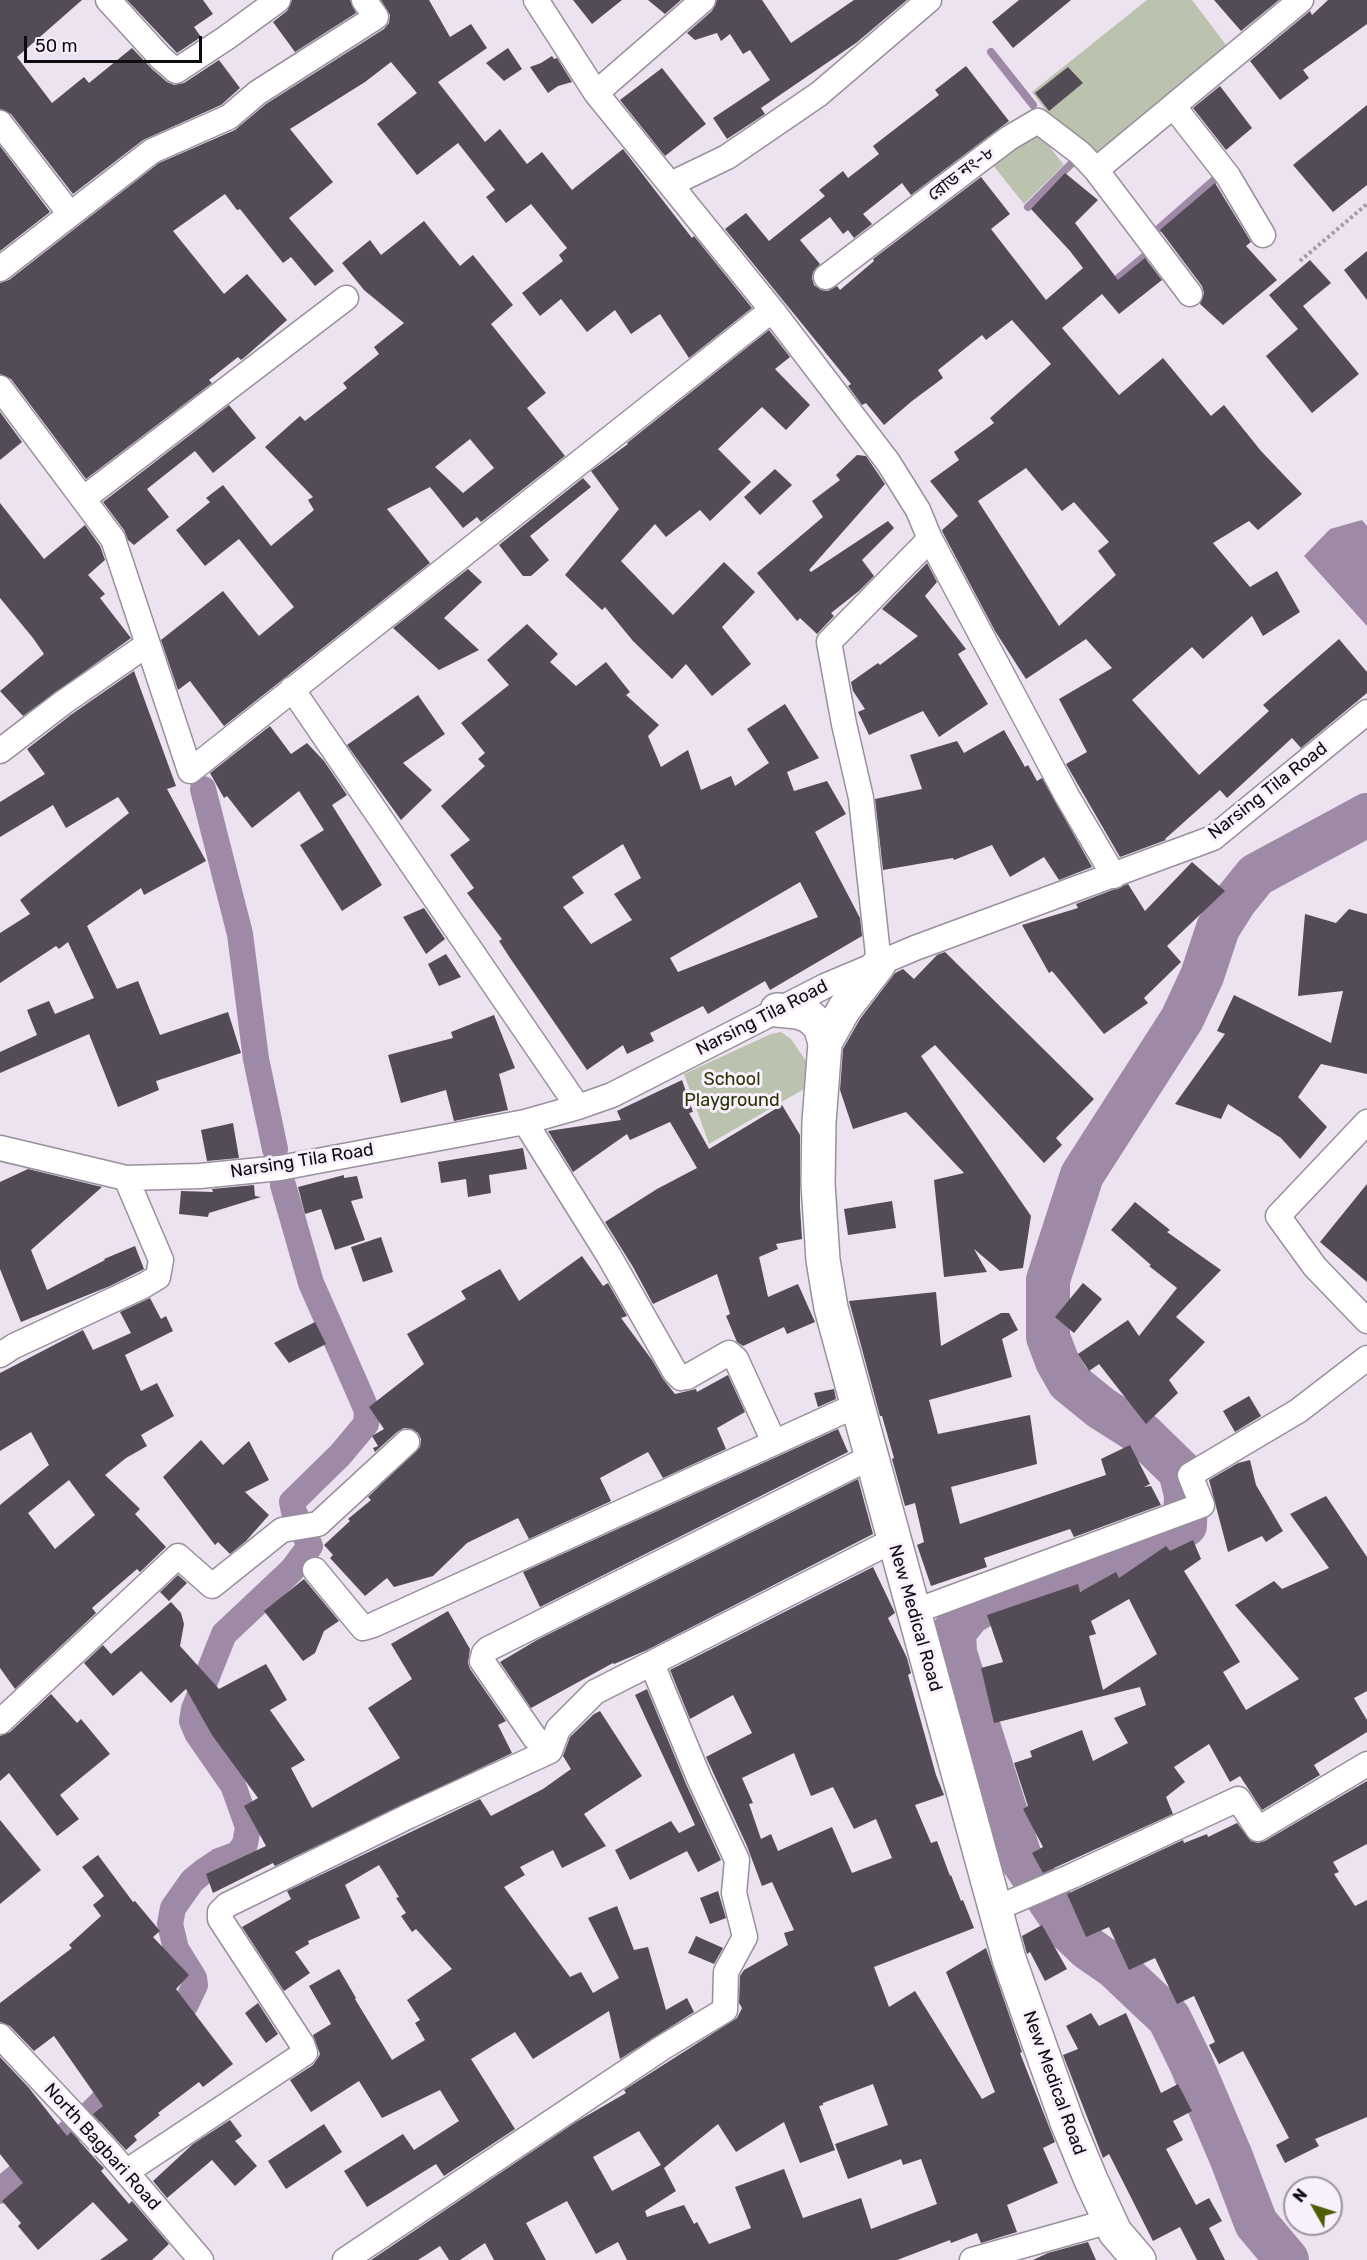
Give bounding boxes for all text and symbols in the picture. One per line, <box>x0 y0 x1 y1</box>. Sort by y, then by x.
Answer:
scale bar <box>27 24 206 62</box>
text: 50 m <box>35 35 78 57</box>
street label: রোড নং-৮ <box>924 142 998 206</box>
street label: Narsing Tila Road <box>1204 738 1332 844</box>
street label: Narsing Tila Road <box>693 975 831 1061</box>
park label: School Playground <box>684 1069 780 1112</box>
street label: Narsing Tila Road <box>229 1139 375 1183</box>
street label: New Medical Road <box>884 1542 946 1694</box>
street label: New Medical Road <box>1018 2008 1090 2158</box>
street label: North Bagbari Road <box>39 2079 165 2215</box>
north arrow <box>1283 2176 1343 2236</box>
text: N <box>1289 2185 1311 2206</box>

